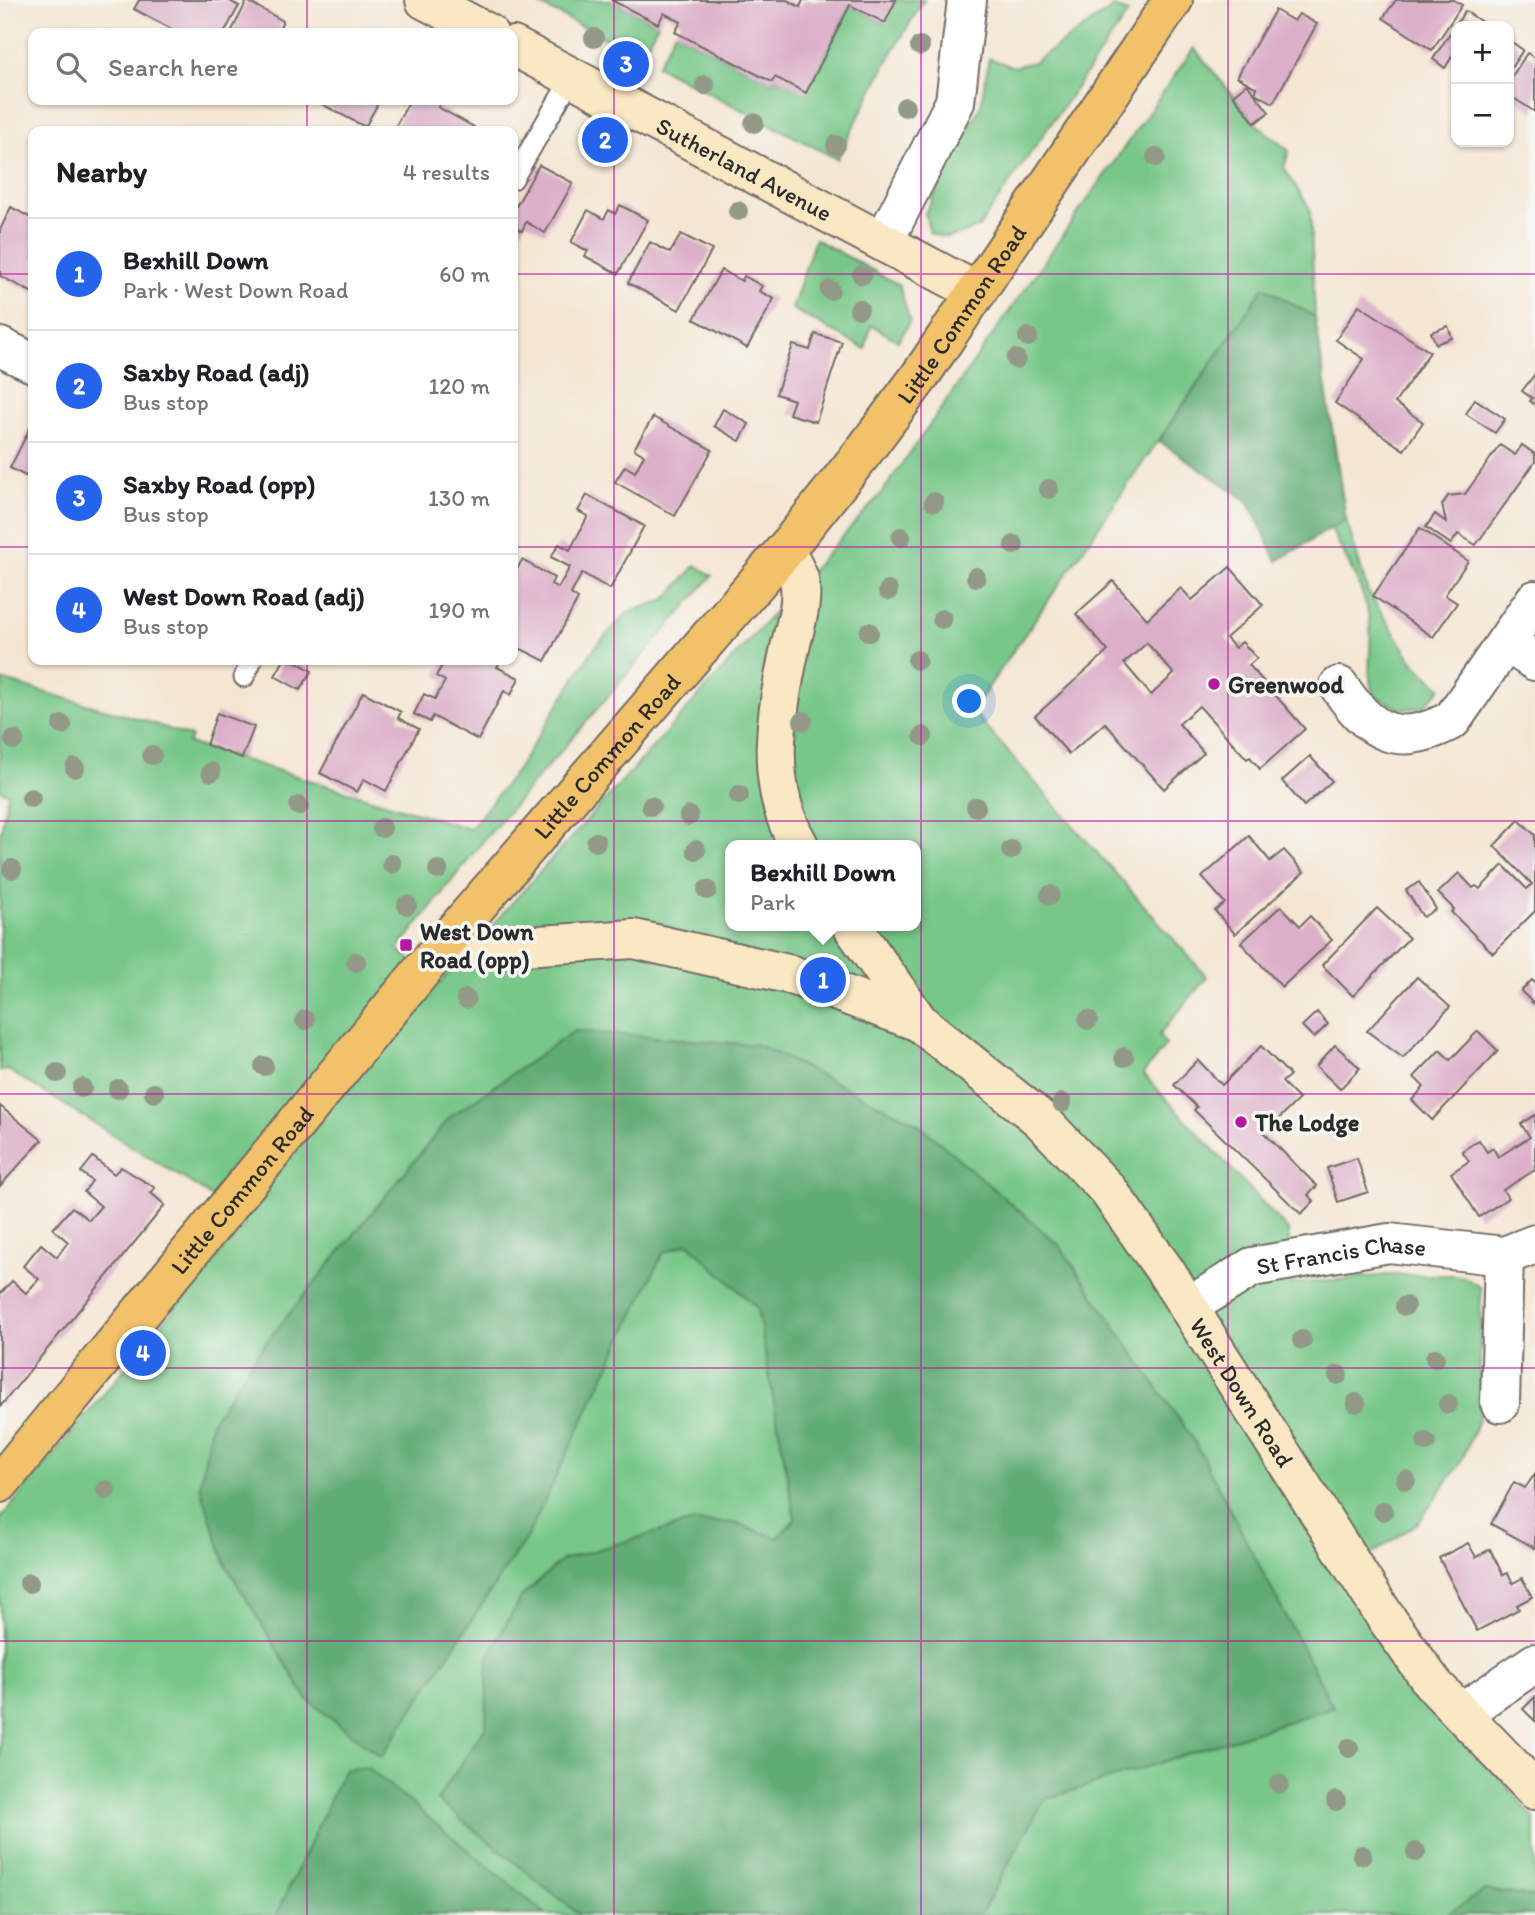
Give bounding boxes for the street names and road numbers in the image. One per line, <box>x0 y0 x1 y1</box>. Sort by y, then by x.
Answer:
street label: Sutherland Avenue <box>652 110 837 227</box>
street label: Little Common Road <box>890 219 1032 409</box>
street label: Little Common Road <box>527 667 686 844</box>
street label: Little Common Road <box>164 1099 319 1280</box>
street label: St Francis Chase <box>1254 1228 1428 1280</box>
street label: West Down Road <box>1184 1312 1300 1472</box>

